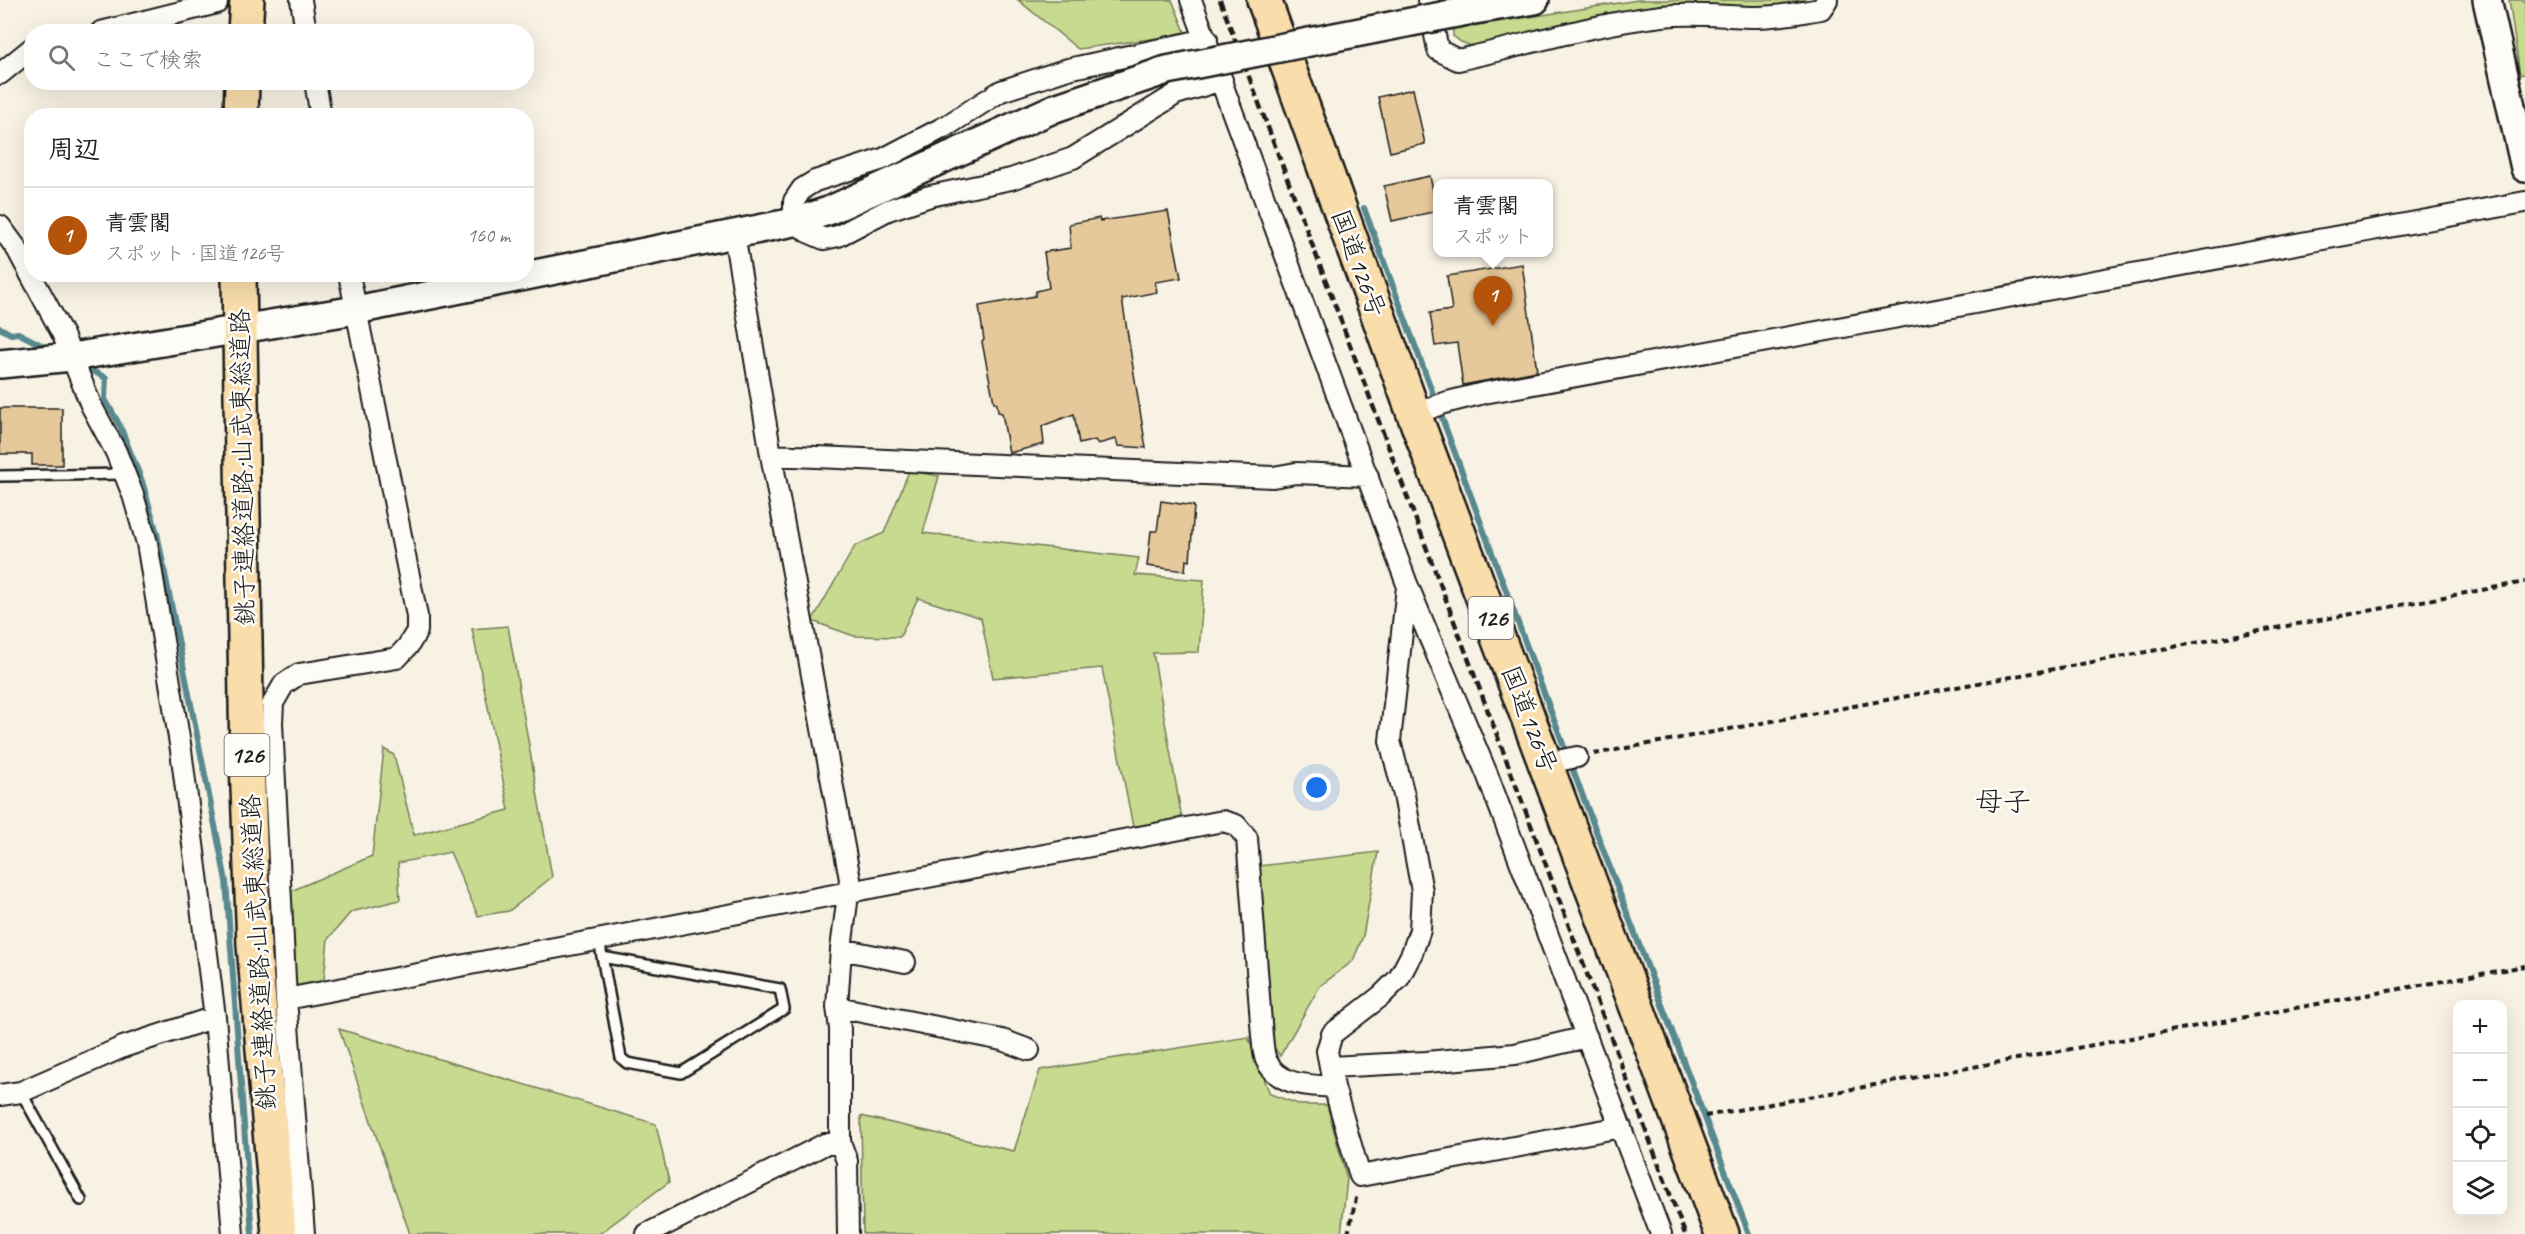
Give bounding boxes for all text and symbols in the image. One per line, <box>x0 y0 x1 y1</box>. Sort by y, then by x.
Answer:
search box <box>24 24 534 90</box>
icon: search <box>45 41 78 74</box>
text: ここで検索 <box>93 46 203 74</box>
text: 周辺 <box>48 133 100 166</box>
popup <box>1433 179 1553 257</box>
text: 青雲閣 <box>1453 192 1519 220</box>
street label: 国道126号 <box>1324 204 1393 322</box>
text: 青雲閣 <box>105 209 171 237</box>
text: 1 <box>63 223 72 248</box>
text: 160 m <box>467 223 510 248</box>
text: スポット <box>1453 224 1533 249</box>
text: スポット · 国道126号 <box>105 241 285 266</box>
pin: 1 <box>1474 276 1512 326</box>
street label: 銚子連絡道路;山武東総道路 <box>223 308 262 626</box>
road number: 126 <box>1468 597 1514 639</box>
street label: 国道126号 <box>1494 660 1565 778</box>
road number: 126 <box>224 734 270 776</box>
your location <box>1302 773 1331 802</box>
district label: 母子 <box>1975 784 2031 819</box>
street label: 銚子連絡道路;山武東総道路 <box>234 793 283 1111</box>
map controls <box>2453 1000 2507 1216</box>
button: + <box>2453 1000 2507 1054</box>
button: − <box>2453 1054 2507 1108</box>
button: locate <box>2453 1108 2507 1162</box>
button: layers <box>2453 1162 2507 1216</box>

